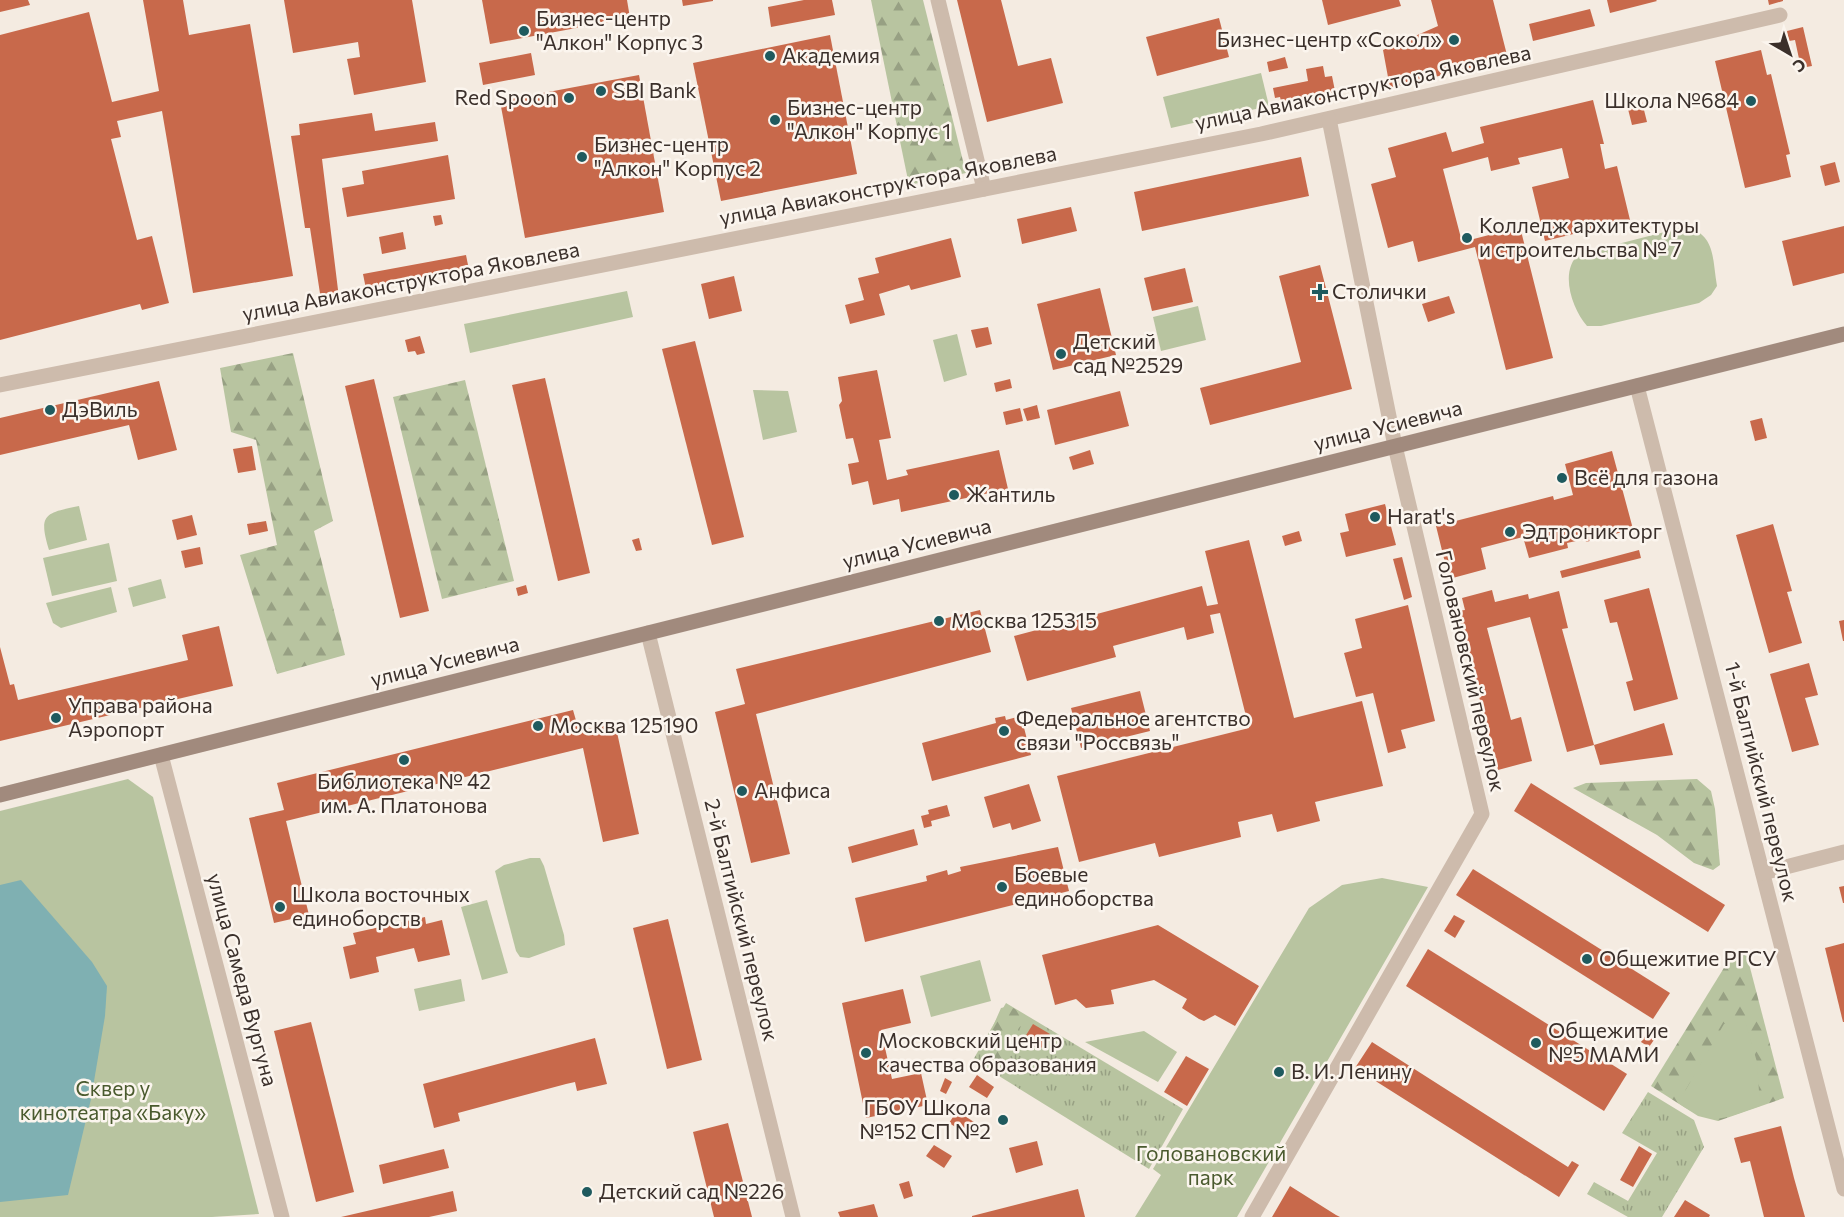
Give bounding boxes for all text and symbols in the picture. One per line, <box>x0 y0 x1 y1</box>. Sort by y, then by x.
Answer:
place label: Бизнес-центр "Алкон" Корпус 3 <box>536 5 703 54</box>
marker: Бизнес-центр "Алкон" Корпус 3 <box>517 24 531 38</box>
north arrow <box>1760 24 1820 84</box>
place label: Бизнес-центр «Сокол» <box>1217 26 1442 51</box>
marker: Бизнес-центр «Сокол» <box>1447 33 1461 47</box>
street label: улица Авиаконструктора Яковлева <box>1192 39 1533 134</box>
place label: Академия <box>782 42 880 67</box>
marker: Академия <box>763 49 777 63</box>
text: С <box>1789 55 1810 77</box>
place label: SBI Bank <box>613 77 697 102</box>
place label: Red Spoon <box>455 84 557 109</box>
marker: SBI Bank <box>594 84 608 98</box>
place label: Школа №684 <box>1604 87 1739 112</box>
marker: Red Spoon <box>562 91 576 105</box>
place label: Бизнес-центр "Алкон" Корпус 1 <box>787 94 951 143</box>
marker: Школа №684 <box>1744 94 1758 108</box>
marker: Бизнес-центр "Алкон" Корпус 1 <box>768 113 782 127</box>
place label: Бизнес-центр "Алкон" Корпус 2 <box>594 131 761 180</box>
street label: улица Авиаконструктора Яковлева <box>717 140 1058 230</box>
marker: Бизнес-центр "Алкон" Корпус 2 <box>575 150 589 164</box>
place label: Колледж архитектуры и строительства № 7 <box>1479 212 1699 261</box>
marker: Колледж архитектуры и строительства № 7 <box>1460 231 1474 245</box>
street label: улица Авиаконструктора Яковлева <box>240 236 581 326</box>
place label: Столички <box>1332 278 1427 303</box>
marker: Столички <box>1313 285 1327 299</box>
place label: Детский сад №2529 <box>1073 328 1183 377</box>
marker: Детский сад №2529 <box>1054 347 1068 361</box>
street label: улица Усиевича <box>1311 394 1465 455</box>
place label: ДэВиль <box>62 396 138 421</box>
marker: ДэВиль <box>43 403 57 417</box>
place label: Всё для газона <box>1574 464 1719 489</box>
marker: Всё для газона <box>1555 471 1569 485</box>
place label: Жантиль <box>966 481 1056 506</box>
marker: Жантиль <box>947 488 961 502</box>
place label: Harat's <box>1387 503 1455 528</box>
marker: Harat's <box>1368 510 1382 524</box>
street label: улица Усиевича <box>840 512 994 573</box>
place label: Эдтроникторг <box>1522 518 1662 543</box>
marker: Эдтроникторг <box>1503 525 1517 539</box>
street label: Головановский переулок <box>1432 548 1511 794</box>
place label: Москва 125315 <box>951 607 1097 632</box>
marker: Москва 125315 <box>932 614 946 628</box>
street label: улица Усиевича <box>368 630 522 691</box>
street label: 1-й Балтийский переулок <box>1721 659 1804 904</box>
place label: Управа района Аэропорт <box>68 692 213 741</box>
place label: Федеральное агентство связи "Россвязь" <box>1016 705 1251 754</box>
marker: Управа района Аэропорт <box>49 711 63 725</box>
place label: Москва 125190 <box>550 712 698 737</box>
marker: Москва 125190 <box>531 719 545 733</box>
marker: Федеральное агентство связи "Россвязь" <box>997 724 1011 738</box>
marker: Библиотека № 42 им. А. Платонова <box>397 753 411 767</box>
place label: Библиотека № 42 им. А. Платонова <box>317 768 491 817</box>
place label: Анфиса <box>754 777 830 802</box>
marker: Анфиса <box>735 784 749 798</box>
street label: 2-й Балтийский переулок <box>700 796 785 1043</box>
place label: Боевые единоборства <box>1014 861 1154 910</box>
street label: улица Самеда Вургуна <box>203 870 284 1089</box>
marker: Боевые единоборства <box>995 880 1009 894</box>
place label: Школа восточных единоборств <box>292 881 470 930</box>
marker: Школа восточных единоборств <box>273 900 287 914</box>
place label: Общежитие РГСУ <box>1599 945 1776 970</box>
marker: Общежитие РГСУ <box>1580 952 1594 966</box>
place label: Общежитие №5 МАМИ <box>1548 1017 1668 1066</box>
place label: Московский центр качества образования <box>878 1027 1097 1076</box>
marker: Общежитие №5 МАМИ <box>1529 1036 1543 1050</box>
marker: Московский центр качества образования <box>859 1046 873 1060</box>
place label: В. И. Ленину <box>1291 1058 1412 1083</box>
marker: В. И. Ленину <box>1272 1065 1286 1079</box>
park label: Сквер у кинотеатра «Баку» <box>20 1075 206 1124</box>
place label: ГБОУ Школа №152 СП №2 <box>859 1094 991 1143</box>
marker: ГБОУ Школа №152 СП №2 <box>996 1113 1010 1127</box>
park label: Головановский парк <box>1136 1140 1286 1189</box>
place label: Детский сад №226 <box>599 1178 784 1203</box>
marker: Детский сад №226 <box>580 1185 594 1199</box>

